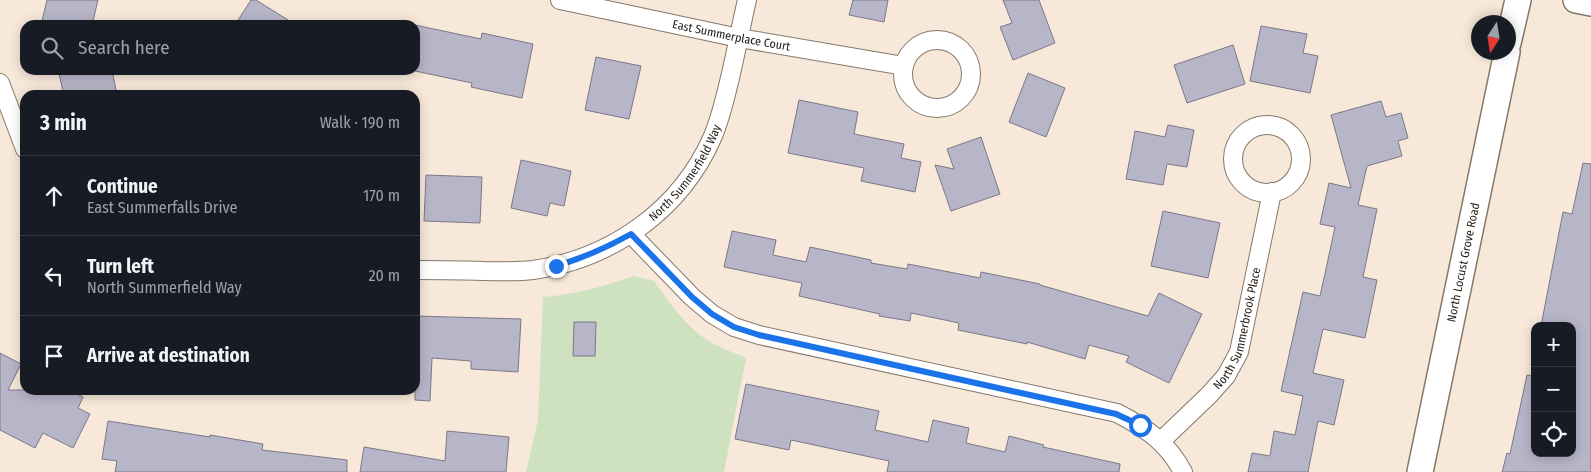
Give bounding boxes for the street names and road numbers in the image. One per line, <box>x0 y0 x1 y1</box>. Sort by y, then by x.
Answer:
street label: East Summerplace Court <box>671 17 791 54</box>
street label: North Summerfield Way <box>646 122 724 224</box>
street label: North Locust Grove Road <box>1444 202 1483 323</box>
street label: North Summerbrook Place <box>1210 266 1263 392</box>

